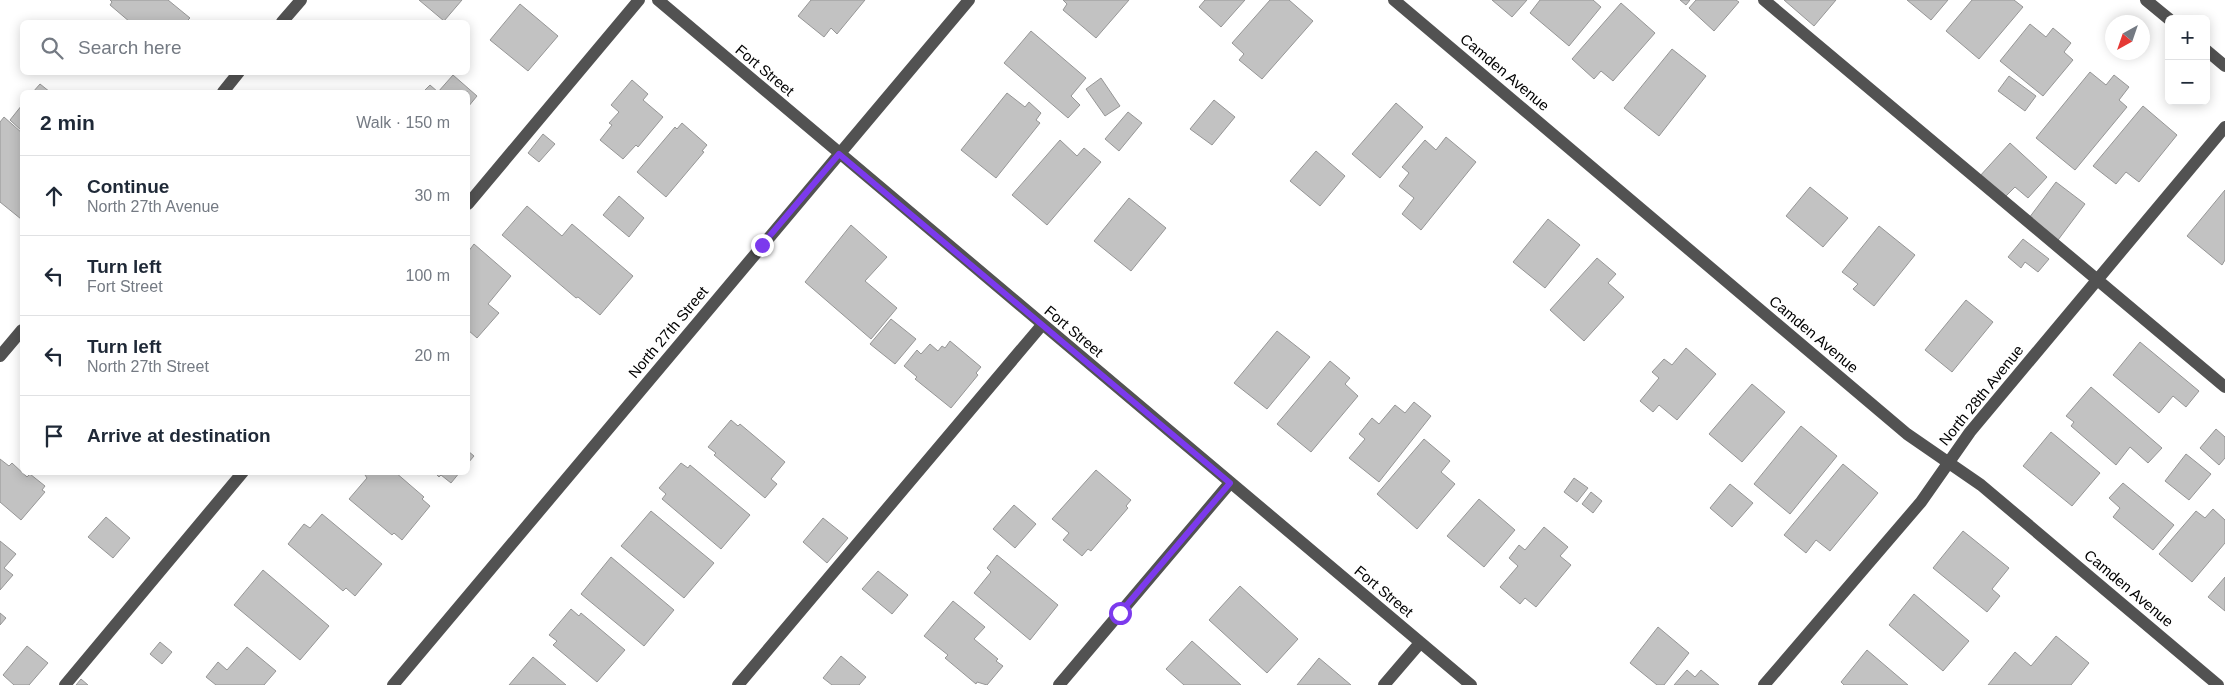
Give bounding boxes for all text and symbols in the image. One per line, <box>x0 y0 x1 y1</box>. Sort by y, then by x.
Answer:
north arrow <box>2105 15 2150 60</box>
map controls <box>2165 15 2210 105</box>
button: + <box>2165 15 2210 60</box>
search box <box>20 20 470 75</box>
street label: Camden Avenue <box>1457 30 1553 114</box>
icon: search <box>38 34 66 62</box>
text: Search here <box>78 37 182 58</box>
street label: Fort Street <box>732 41 798 100</box>
button: − <box>2165 60 2210 105</box>
text: 2 min <box>40 111 95 134</box>
text: Walk · 150 m <box>356 114 450 131</box>
text: Continue <box>87 176 169 197</box>
icon: ahead <box>40 182 68 210</box>
text: 30 m <box>414 187 450 204</box>
text: North 27th Avenue <box>87 198 219 215</box>
route end <box>751 234 774 257</box>
text: Turn left <box>87 256 162 277</box>
icon: left <box>40 262 68 290</box>
text: 100 m <box>406 267 450 284</box>
text: Fort Street <box>87 278 163 295</box>
street label: North 27th Street <box>625 282 712 381</box>
street label: Camden Avenue <box>1766 292 1862 376</box>
street label: Fort Street <box>1041 302 1107 361</box>
text: Turn left <box>87 336 162 357</box>
street label: North 28th Avenue <box>1935 341 2027 449</box>
icon: left <box>40 342 68 370</box>
text: 20 m <box>414 347 450 364</box>
text: North 27th Street <box>87 358 209 375</box>
icon: arrive <box>40 422 68 450</box>
text: Arrive at destination <box>87 425 271 446</box>
street label: Camden Avenue <box>2081 546 2177 630</box>
street label: Fort Street <box>1351 562 1417 621</box>
route start <box>1109 602 1132 625</box>

